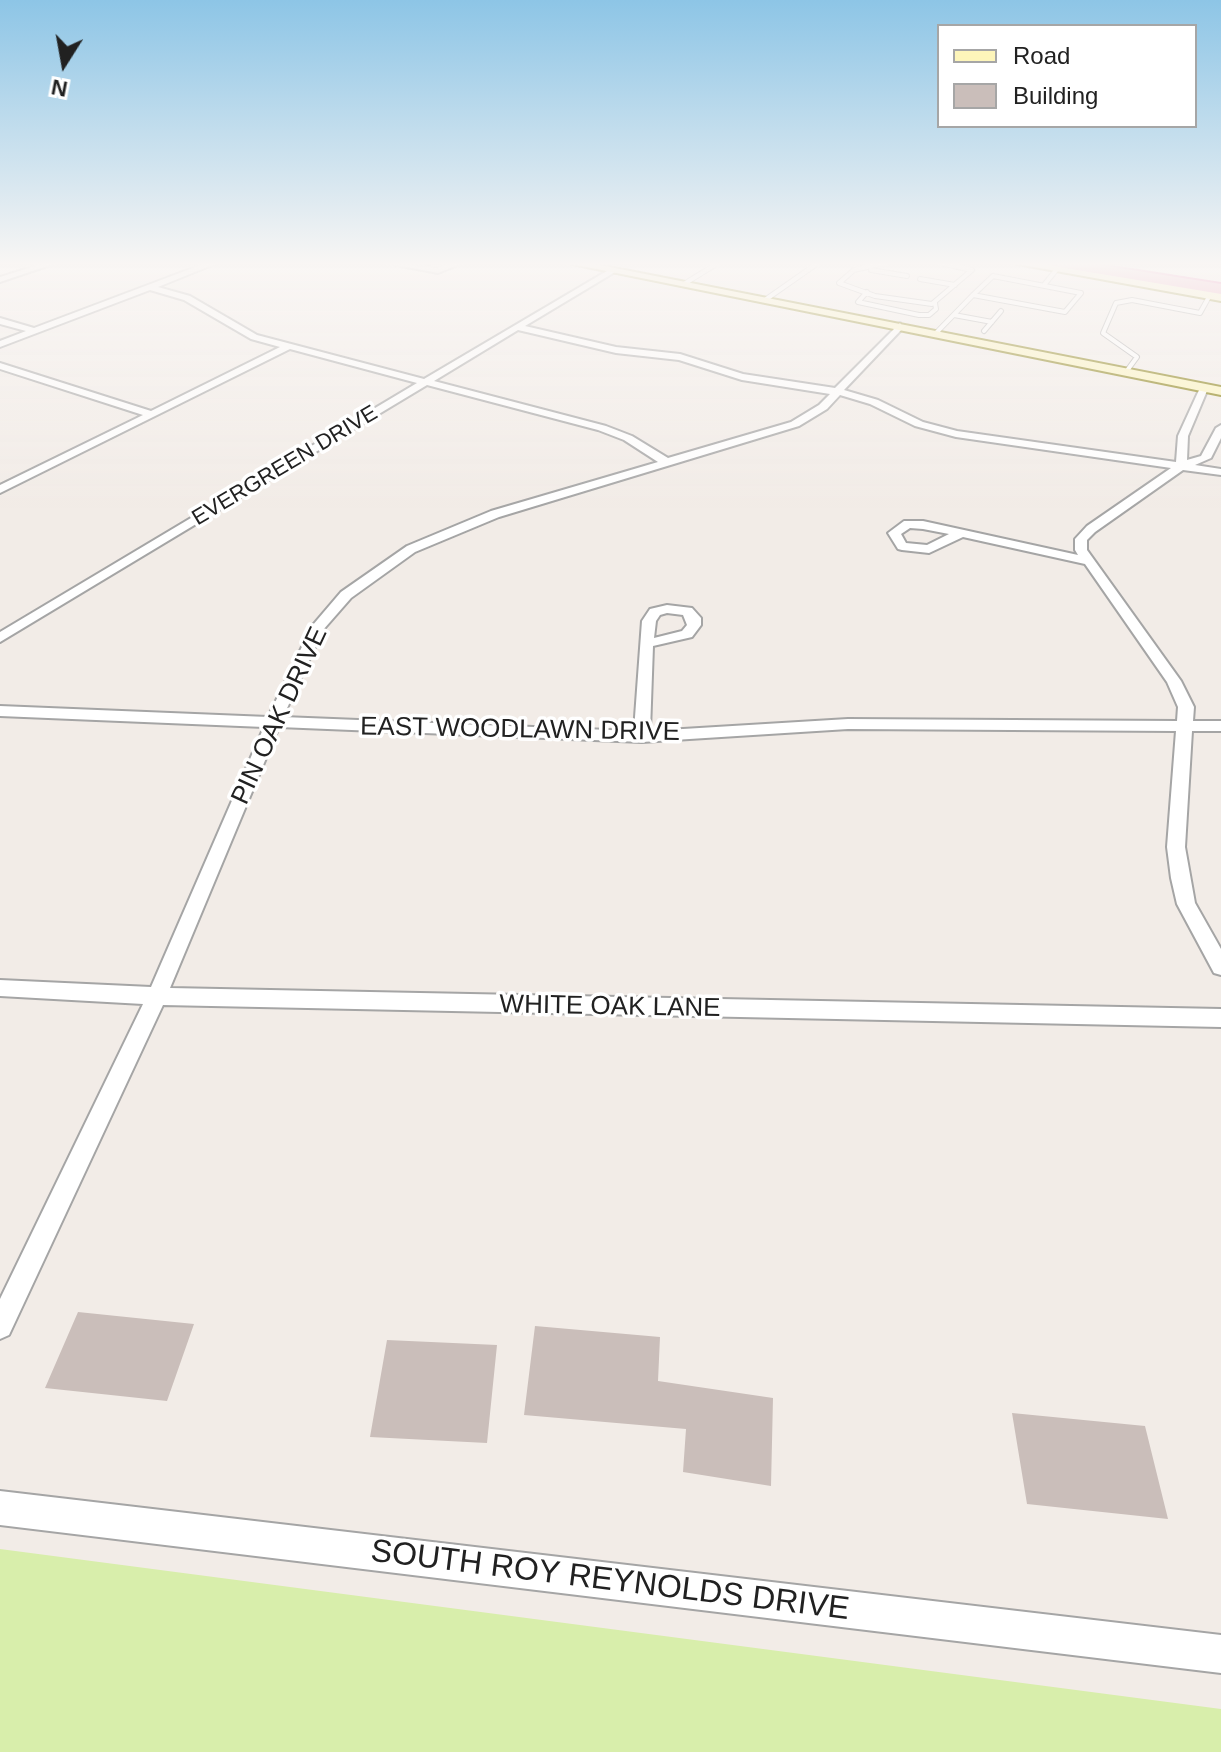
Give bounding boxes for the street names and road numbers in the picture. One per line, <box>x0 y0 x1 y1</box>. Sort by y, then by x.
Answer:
street label: EVERGREEN DRIVE <box>188 400 382 532</box>
street label: PIN OAK DRIVE <box>225 622 335 810</box>
street label: EAST WOODLAWN DRIVE <box>360 712 680 748</box>
street label: WHITE OAK LANE <box>499 989 721 1025</box>
street label: SOUTH ROY REYNOLDS DRIVE <box>369 1533 851 1629</box>

